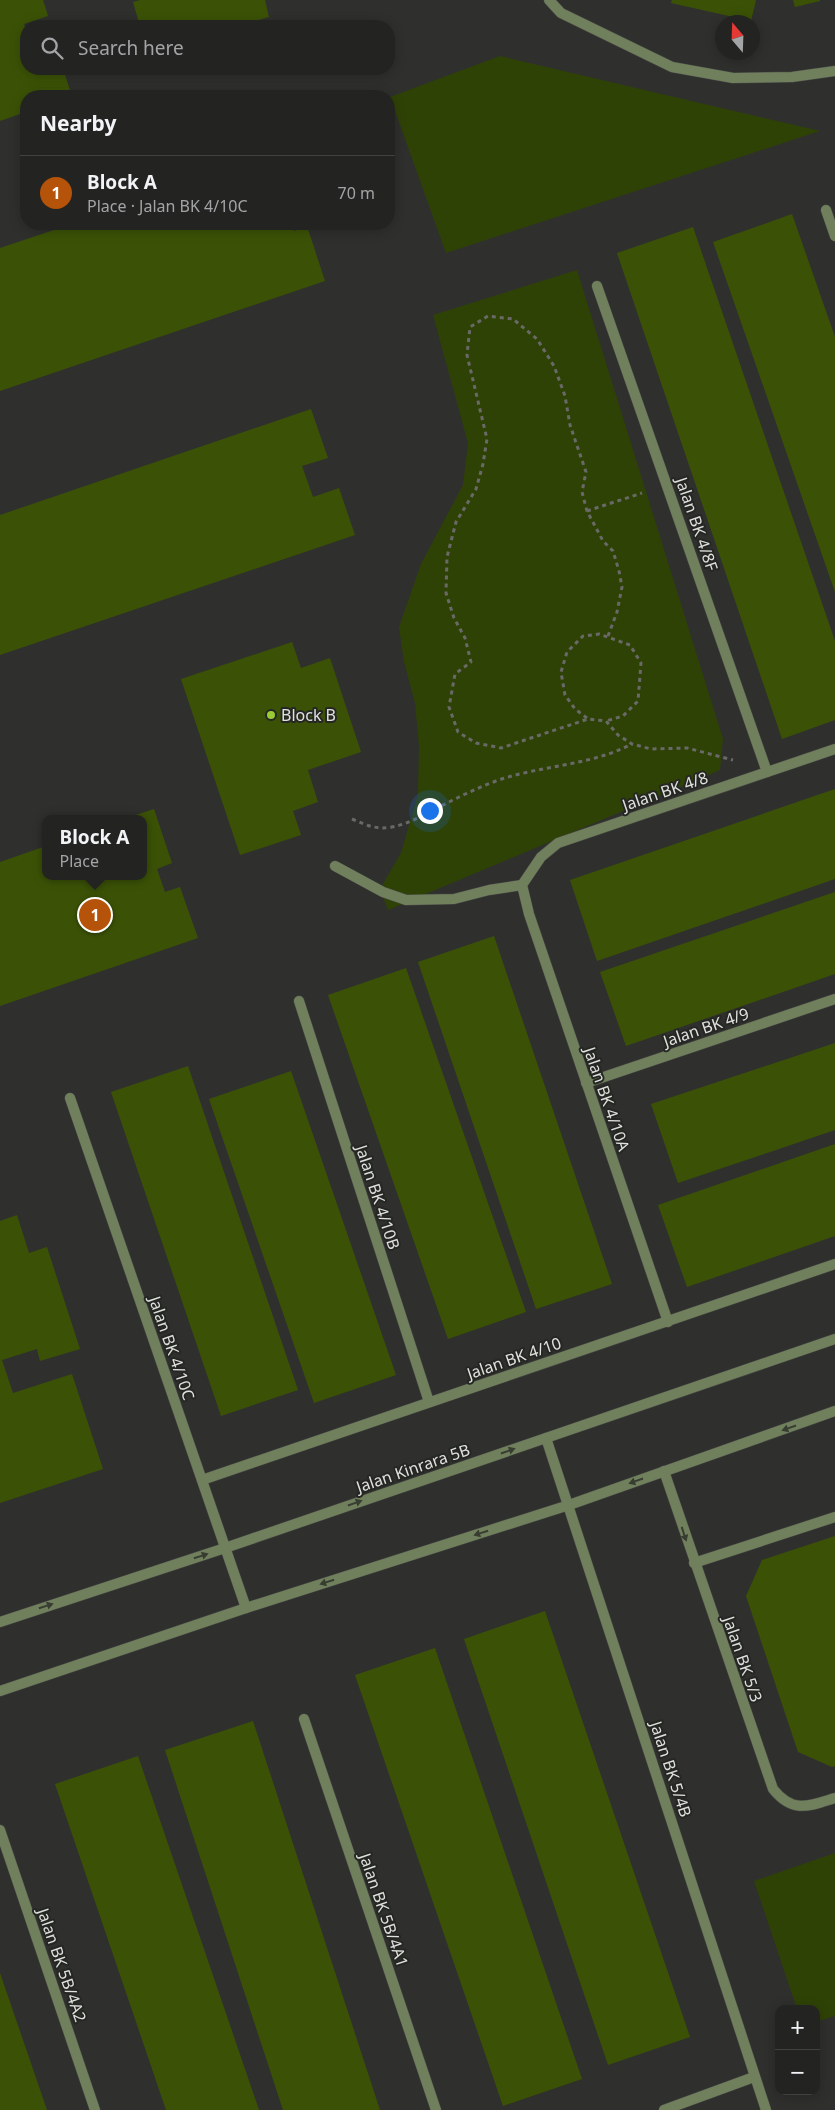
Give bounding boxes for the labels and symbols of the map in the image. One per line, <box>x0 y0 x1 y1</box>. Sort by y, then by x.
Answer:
north arrow <box>715 15 760 60</box>
street label: Jalan BK 4/8F <box>670 472 723 574</box>
place label: Block B <box>281 704 336 726</box>
marker: Block B <box>265 709 277 721</box>
street label: Jalan BK 4/8 <box>617 766 711 817</box>
your location <box>417 798 443 824</box>
pin: 1 <box>79 896 111 934</box>
street label: Jalan BK 4/9 <box>658 1002 752 1053</box>
street label: Jalan BK 4/10A <box>578 1042 635 1155</box>
street label: Jalan BK 4/10B <box>350 1140 405 1252</box>
street label: Jalan BK 4/10C <box>143 1291 200 1403</box>
street label: Jalan BK 4/10 <box>462 1332 564 1385</box>
one-way arrow <box>781 1424 796 1432</box>
street label: Jalan Kinrara 5B <box>351 1438 473 1498</box>
one-way arrow <box>501 1447 516 1454</box>
one-way arrow <box>628 1478 643 1485</box>
one-way arrow <box>347 1499 362 1507</box>
one-way arrow <box>681 1527 689 1542</box>
one-way arrow <box>474 1529 489 1537</box>
one-way arrow <box>193 1551 208 1559</box>
one-way arrow <box>319 1579 334 1587</box>
one-way arrow <box>39 1602 54 1610</box>
street label: Jalan BK 5/3 <box>717 1611 768 1705</box>
street label: Jalan BK 5/4B <box>645 1716 697 1820</box>
street label: Jalan BK 5B/4A1 <box>354 1848 414 1970</box>
street label: Jalan BK 5B/4A2 <box>32 1903 92 2025</box>

